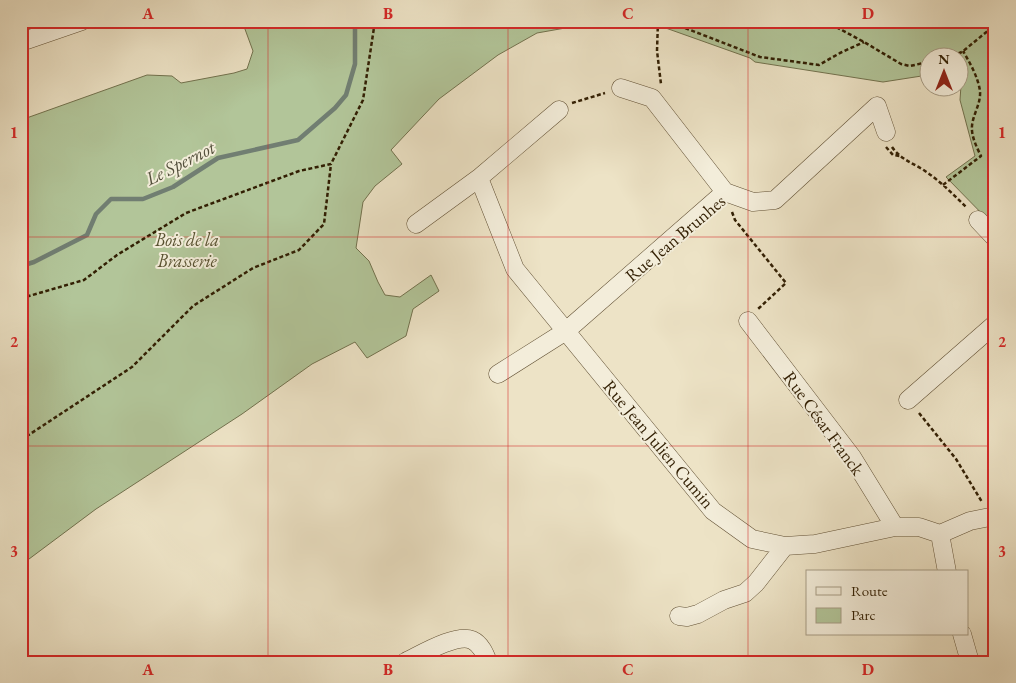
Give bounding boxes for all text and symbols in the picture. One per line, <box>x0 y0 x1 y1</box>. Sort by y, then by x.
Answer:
text: A <box>141 3 154 24</box>
text: B <box>383 3 393 24</box>
text: C <box>622 3 634 24</box>
text: D <box>862 3 874 24</box>
north arrow <box>918 48 968 98</box>
text: N <box>938 50 950 68</box>
text: 1 <box>10 122 18 143</box>
text: 1 <box>998 122 1006 143</box>
water label: Le Spernot <box>140 134 220 192</box>
street label: Rue Jean Brunhes <box>620 189 730 287</box>
park label: Bois de la Brasserie <box>154 228 219 272</box>
text: 2 <box>10 331 19 352</box>
text: 2 <box>998 331 1007 352</box>
street label: Rue César Franck <box>779 366 870 480</box>
street label: Rue Jean Julien Cumin <box>598 375 720 513</box>
text: 3 <box>10 541 18 562</box>
text: 3 <box>998 541 1006 562</box>
legend <box>806 570 968 636</box>
text: Route <box>851 581 888 600</box>
text: Parc <box>851 605 876 624</box>
text: A <box>141 659 154 680</box>
text: B <box>383 659 393 680</box>
text: C <box>622 659 634 680</box>
text: D <box>862 659 874 680</box>

